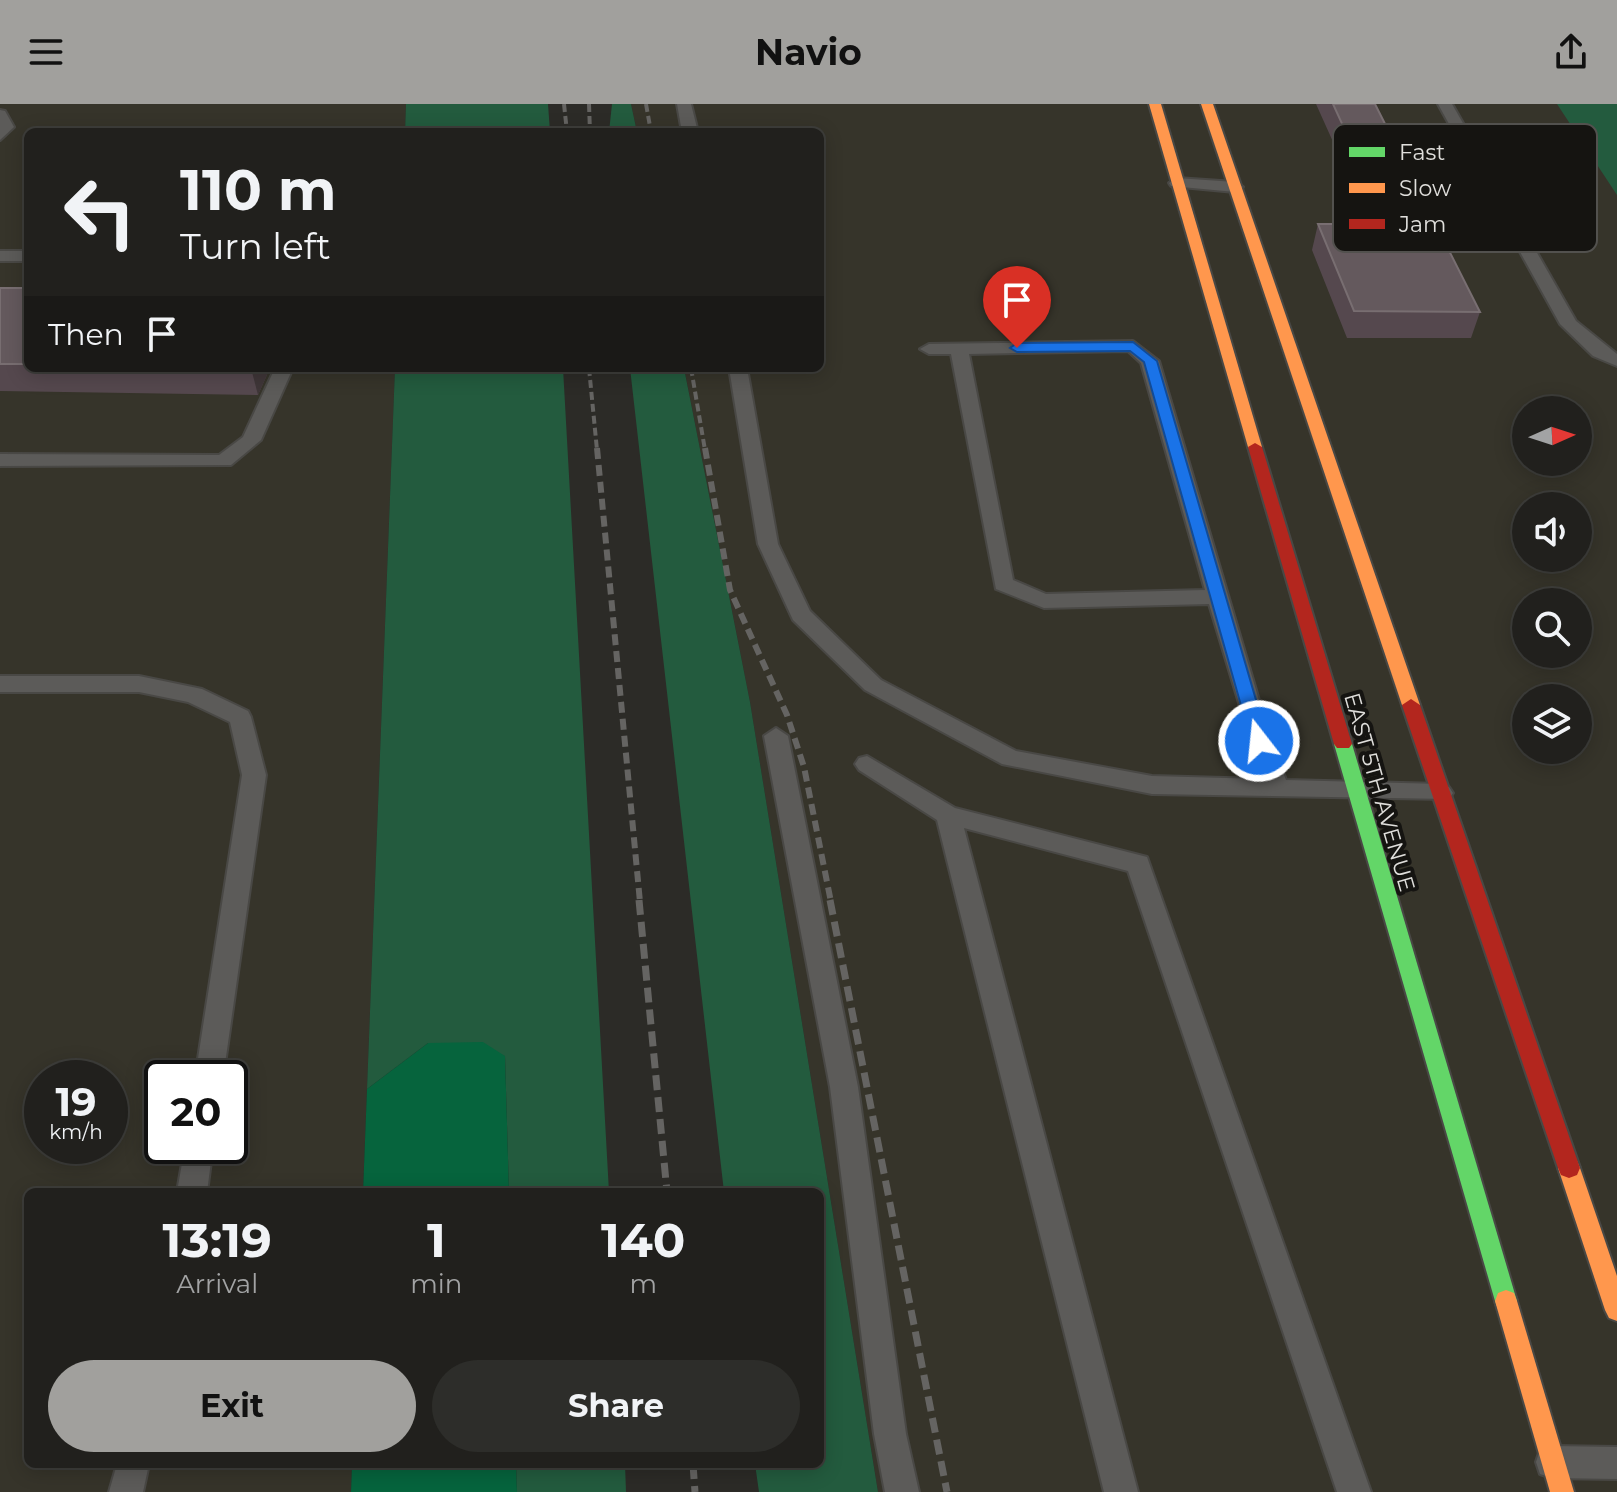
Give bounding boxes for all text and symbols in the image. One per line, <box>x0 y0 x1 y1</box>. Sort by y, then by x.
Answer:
icon: menu <box>24 30 68 74</box>
text: Navio <box>755 30 862 74</box>
icon: share <box>1549 30 1593 74</box>
legend <box>1333 124 1597 252</box>
text: Fast <box>1399 139 1445 166</box>
text: 110 m <box>180 156 337 224</box>
icon: left <box>48 160 152 264</box>
text: Slow <box>1399 175 1452 202</box>
text: Jam <box>1398 211 1446 238</box>
text: Turn left <box>180 224 331 268</box>
pin <box>983 266 1051 348</box>
icon: arrive <box>995 278 1039 322</box>
icon: arrive <box>140 312 184 356</box>
text: Then <box>48 316 124 353</box>
north arrow <box>1512 396 1592 476</box>
map controls <box>1512 396 1592 764</box>
button: sound <box>1512 492 1592 572</box>
button: search <box>1512 588 1592 668</box>
button: layers <box>1512 684 1592 764</box>
street label: EAST 5TH AVENUE <box>1338 690 1421 895</box>
position arrow <box>1217 699 1301 783</box>
speed limit sign: 20 <box>144 1060 248 1164</box>
text: 19 <box>55 1077 97 1126</box>
text: km/h <box>49 1120 103 1144</box>
text: 13:19 <box>163 1211 272 1269</box>
text: 1 <box>427 1211 446 1269</box>
text: 140 <box>601 1211 685 1269</box>
text: Arrival <box>176 1268 258 1300</box>
text: min <box>410 1268 462 1300</box>
text: m <box>629 1268 657 1300</box>
button: Exit <box>48 1360 416 1452</box>
button: Share <box>432 1360 800 1452</box>

